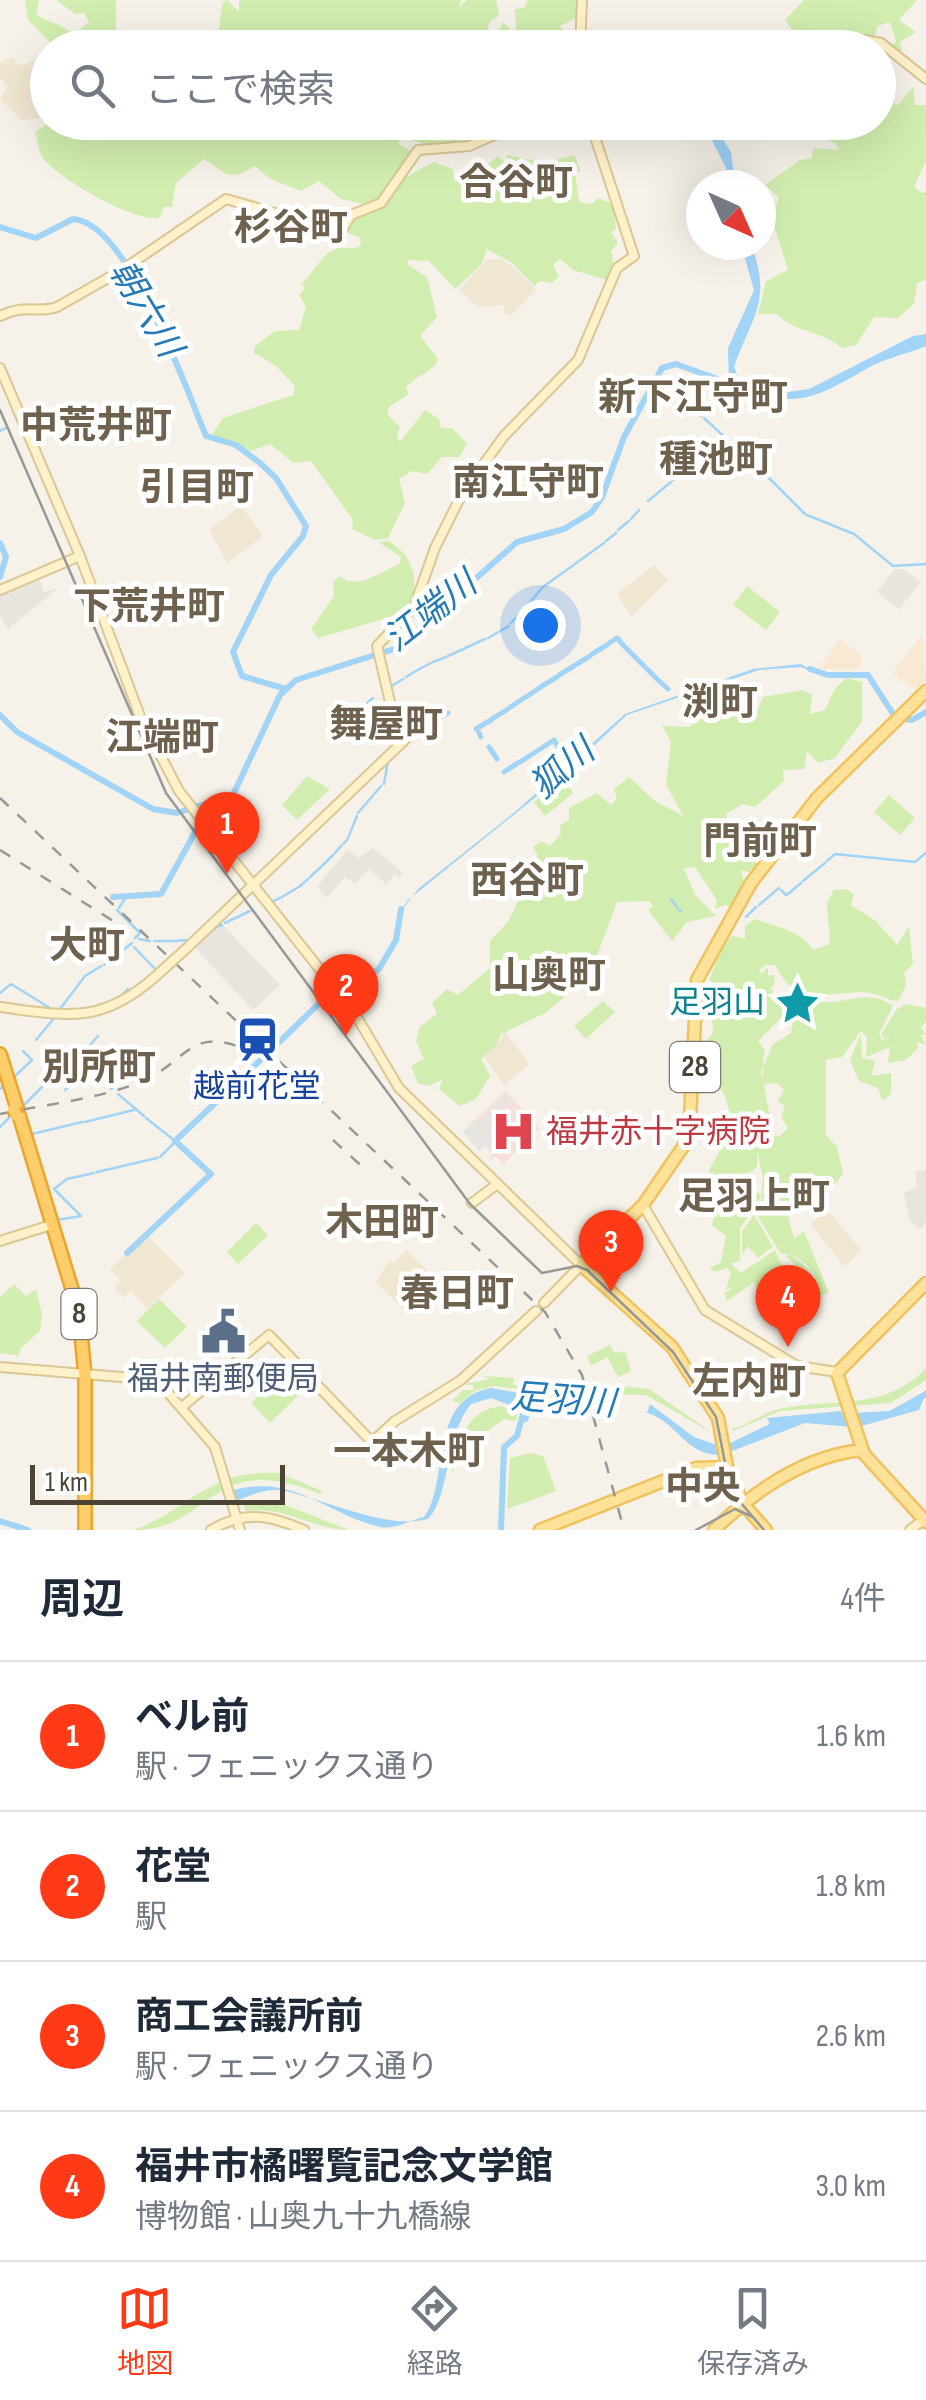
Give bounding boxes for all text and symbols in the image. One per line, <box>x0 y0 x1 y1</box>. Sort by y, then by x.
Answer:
search box <box>30 30 896 140</box>
icon: search <box>65 58 120 113</box>
text: ここで検索 <box>145 68 335 113</box>
district label: 合谷町 <box>459 161 573 206</box>
north arrow <box>686 170 776 260</box>
district label: 杉谷町 <box>234 206 348 251</box>
water label: 朝六川 <box>100 253 193 368</box>
district label: 新下江守町 <box>598 376 788 421</box>
district label: 中荒井町 <box>20 404 172 449</box>
district label: 種池町 <box>659 438 773 483</box>
district label: 南江守町 <box>452 461 604 506</box>
district label: 引目町 <box>140 466 254 511</box>
water label: 江端川 <box>376 560 489 661</box>
district label: 下荒井町 <box>73 585 225 630</box>
your location <box>515 600 566 651</box>
district label: 渕町 <box>682 681 758 726</box>
district label: 舞屋町 <box>329 703 443 748</box>
district label: 江端町 <box>105 716 219 761</box>
water label: 狐川 <box>522 727 607 808</box>
pin: 1 <box>194 792 260 874</box>
district label: 門前町 <box>703 820 817 865</box>
district label: 西谷町 <box>470 859 584 904</box>
district label: 大町 <box>49 924 125 969</box>
pin: 2 <box>314 954 378 1036</box>
district label: 山奥町 <box>492 954 606 999</box>
place icon: 足羽山 <box>774 979 822 1027</box>
place label: 足羽山 <box>669 984 765 1023</box>
station icon: 越前花堂 <box>233 1015 281 1063</box>
road number: 28 <box>670 1042 720 1092</box>
district label: 別所町 <box>42 1046 156 1091</box>
place label: 越前花堂 <box>193 1068 321 1107</box>
hospital icon: 福井赤十字病院 <box>489 1108 537 1156</box>
place label: 福井赤十字病院 <box>546 1113 770 1152</box>
district label: 足羽上町 <box>678 1175 830 1220</box>
district label: 木田町 <box>325 1201 439 1246</box>
pin: 3 <box>578 1210 644 1292</box>
pin: 4 <box>756 1264 820 1347</box>
district label: 春日町 <box>400 1272 514 1317</box>
road number: 8 <box>62 1289 96 1339</box>
public building icon: 福井南郵便局 <box>199 1307 247 1355</box>
place label: 福井南郵便局 <box>127 1360 319 1399</box>
district label: 左内町 <box>692 1360 806 1405</box>
water label: 足羽川 <box>509 1376 621 1426</box>
district label: 一本木町 <box>333 1430 485 1475</box>
scale bar <box>30 1460 285 1504</box>
district label: 中央 <box>665 1465 741 1510</box>
text: 1 km <box>45 1466 88 1499</box>
text: 周辺 <box>40 1575 124 1626</box>
text: 4件 <box>841 1580 886 1619</box>
text: ベル前 <box>135 1695 249 1740</box>
text: 1 <box>66 1717 79 1756</box>
text: 1.6 km <box>817 1717 886 1756</box>
text: 駅 · フェニックス通り <box>135 1748 439 1787</box>
text: 花堂 <box>135 1845 211 1890</box>
text: 2 <box>65 1867 80 1906</box>
text: 1.8 km <box>816 1867 886 1906</box>
text: 駅 <box>135 1898 167 1937</box>
text: 商工会議所前 <box>135 1995 363 2040</box>
text: 3 <box>65 2017 80 2056</box>
text: 2.6 km <box>816 2017 886 2056</box>
text: 駅 · フェニックス通り <box>135 2048 439 2087</box>
text: 福井市橘曙覧記念文学館 <box>135 2145 553 2190</box>
text: 4 <box>65 2167 80 2206</box>
text: 3.0 km <box>815 2167 886 2206</box>
text: 博物館 · 山奥九十九橋線 <box>135 2198 472 2237</box>
tab: 地図 <box>117 2281 173 2381</box>
tab: 経路 <box>407 2281 463 2381</box>
tab: 保存済み <box>697 2281 809 2381</box>

